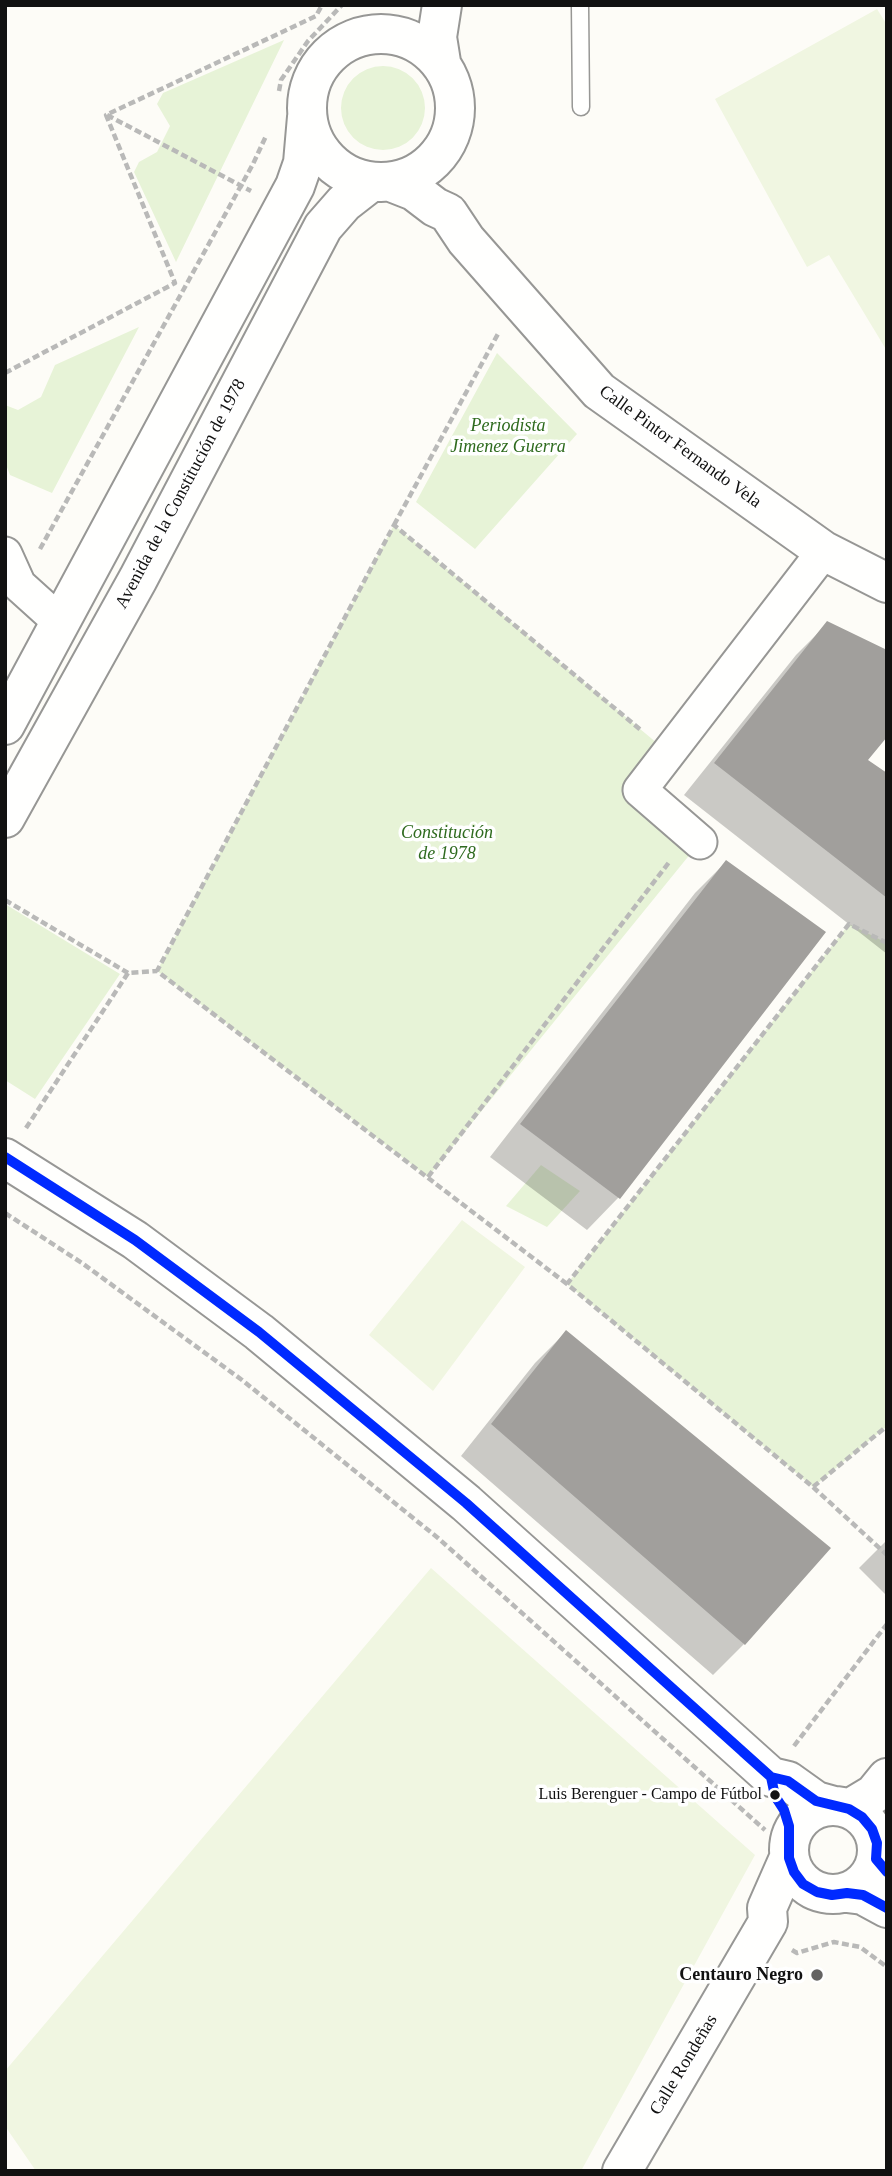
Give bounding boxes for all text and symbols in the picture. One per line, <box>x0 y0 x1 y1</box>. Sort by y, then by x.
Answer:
street label: Avenida de la Constitución de 1978 <box>111 375 251 613</box>
street label: Calle Pintor Fernando Vela <box>595 381 765 513</box>
park label: Periodista Jimenez Guerra <box>450 415 566 458</box>
park label: Constitución de 1978 <box>401 822 493 864</box>
place label: Luis Berenguer - Campo de Fútbol <box>538 1785 762 1805</box>
marker: Luis Berenguer - Campo de Fútbol <box>768 1788 782 1802</box>
place label: Centauro Negro <box>679 1964 803 1986</box>
marker: Centauro Negro <box>809 1967 825 1983</box>
street label: Calle Rondeñas <box>646 2011 722 2119</box>

